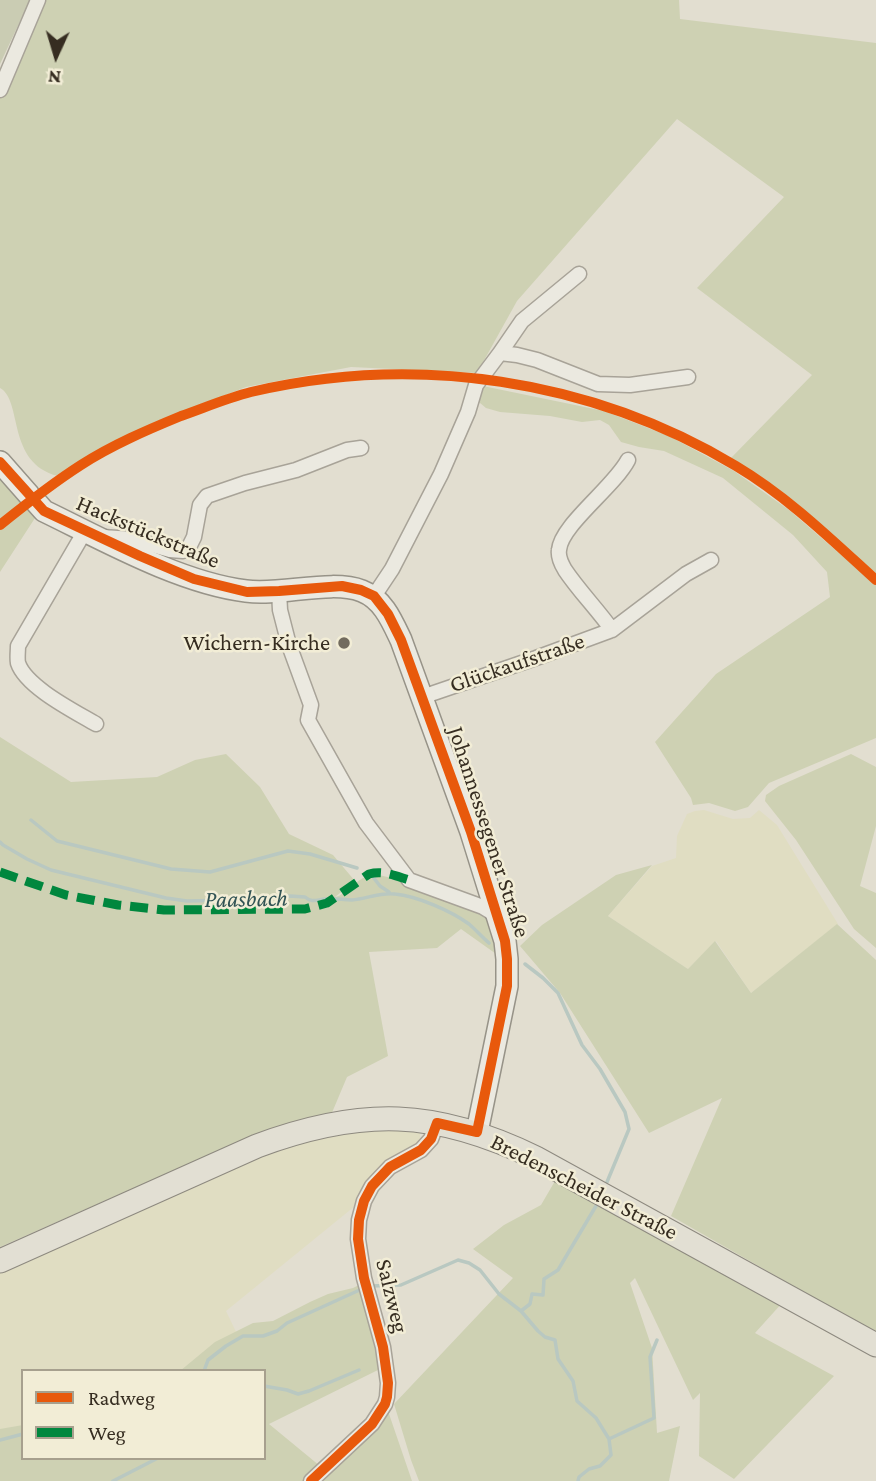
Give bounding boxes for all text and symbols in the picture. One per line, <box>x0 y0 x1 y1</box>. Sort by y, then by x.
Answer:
north arrow <box>21 21 91 91</box>
text: N <box>47 67 62 88</box>
street label: Hackstückstraße <box>72 489 224 575</box>
street label: Glückaufstraße <box>446 627 588 699</box>
place label: Wichern-Kirche <box>184 629 330 657</box>
marker: Wichern-Kirche <box>336 635 352 651</box>
street label: Johannessegener Straße <box>442 723 536 941</box>
water label: Paasbach <box>204 884 288 914</box>
street label: Bredenscheider Straße <box>486 1128 682 1246</box>
street label: Salzweg <box>370 1256 414 1336</box>
legend <box>21 1369 266 1460</box>
text: Radweg <box>88 1386 155 1410</box>
text: Weg <box>88 1421 126 1445</box>

